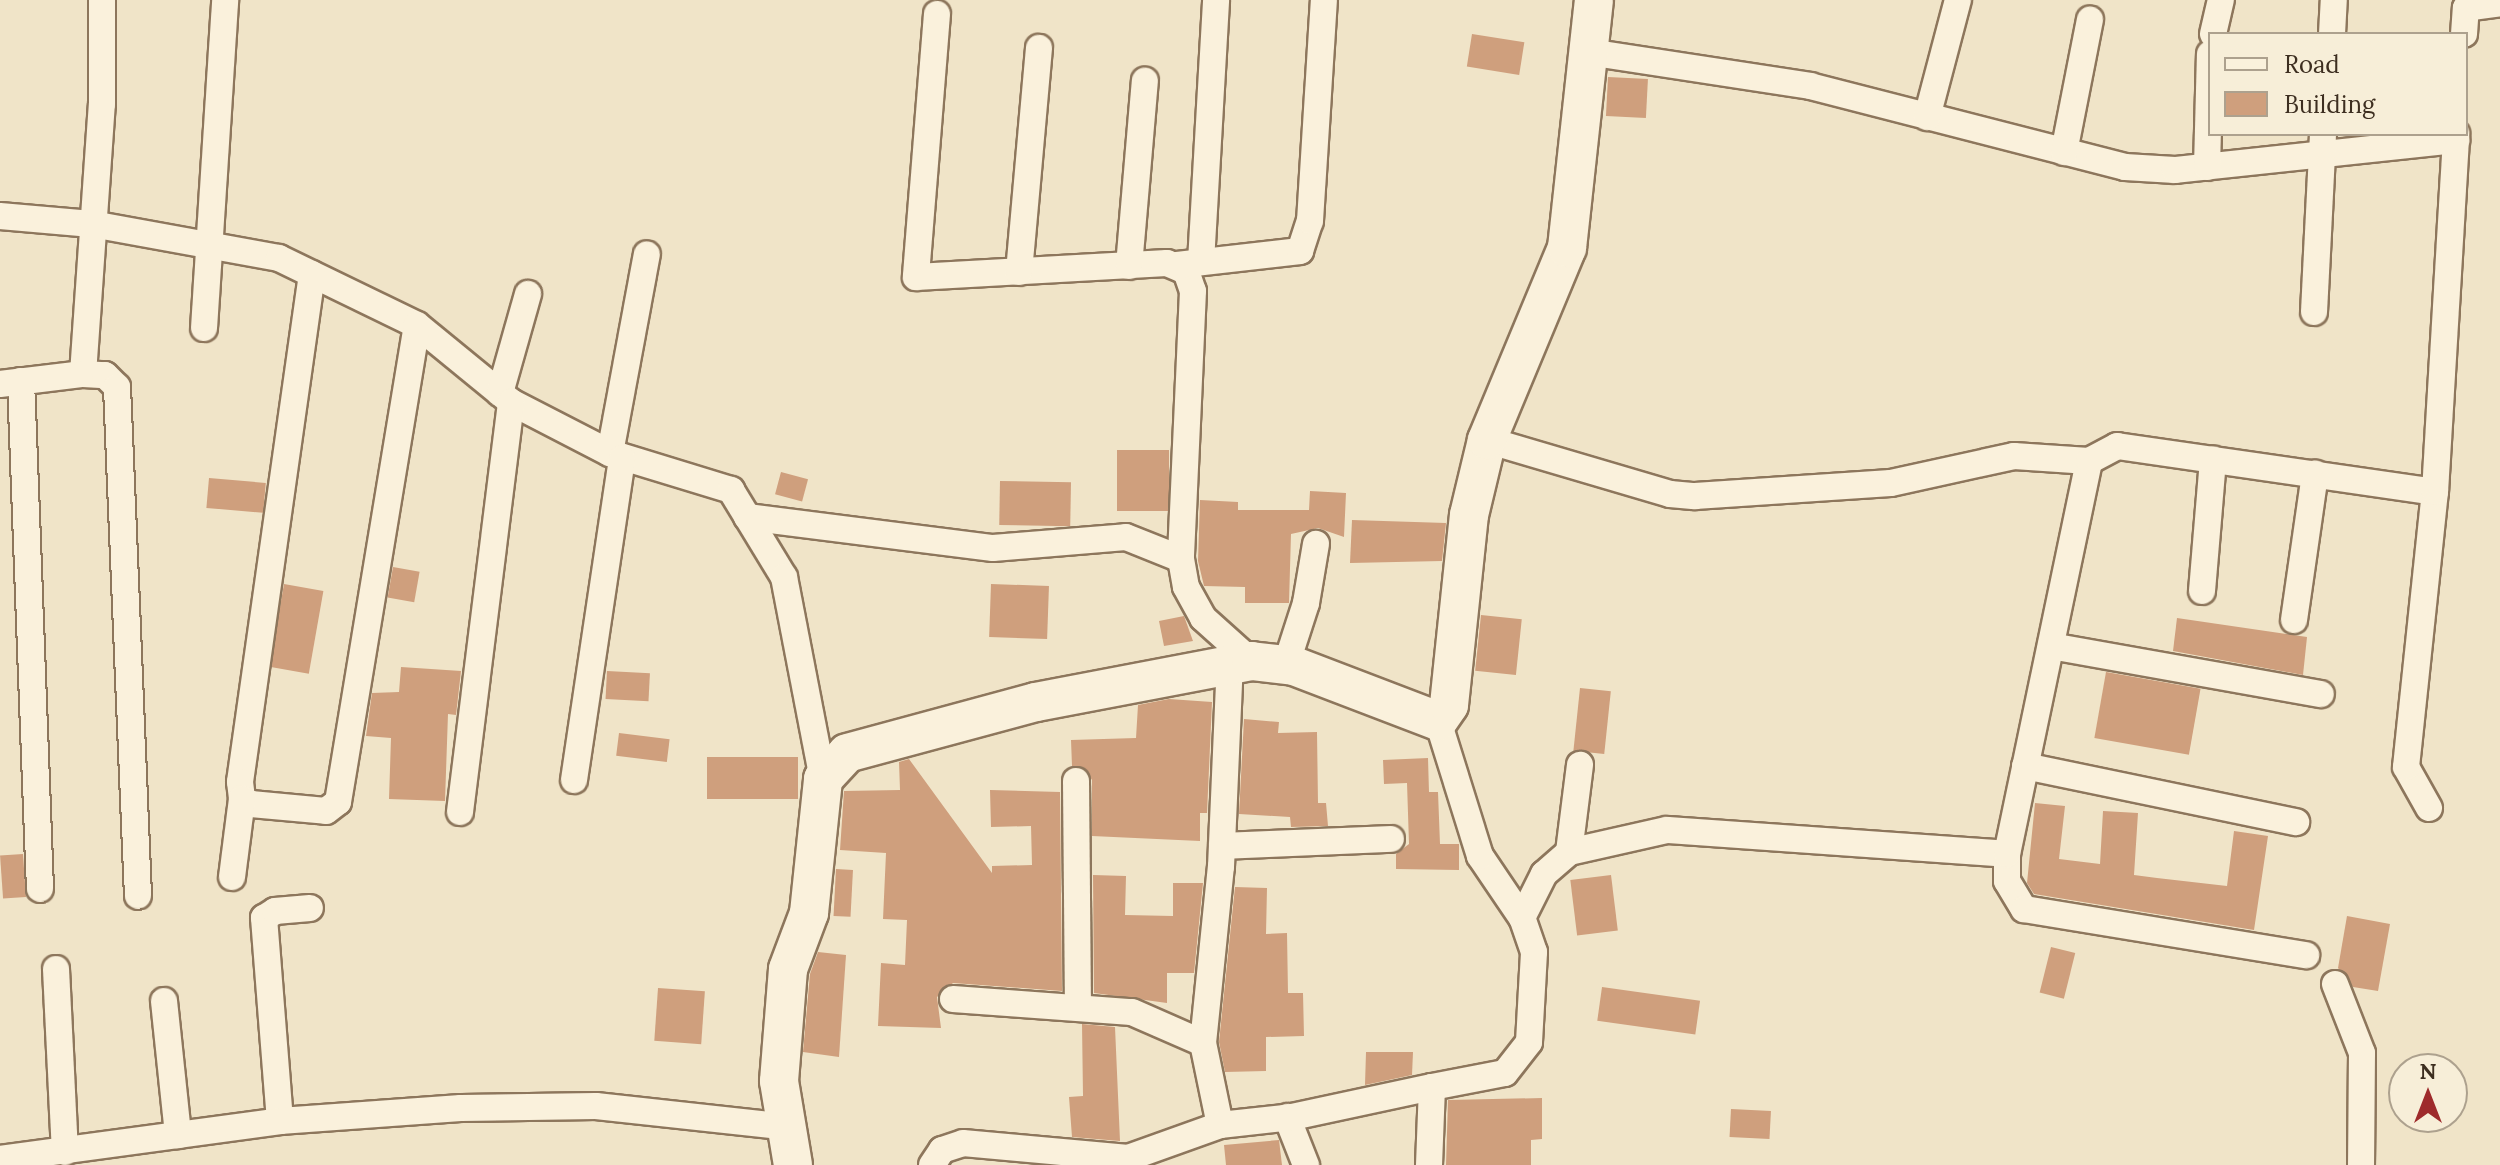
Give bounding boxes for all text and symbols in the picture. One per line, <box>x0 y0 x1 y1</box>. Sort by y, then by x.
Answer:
legend <box>2208 32 2468 136</box>
text: Road <box>2284 49 2340 80</box>
text: Building <box>2284 89 2375 120</box>
north arrow <box>2388 1053 2468 1133</box>
text: N <box>2419 1057 2437 1085</box>

